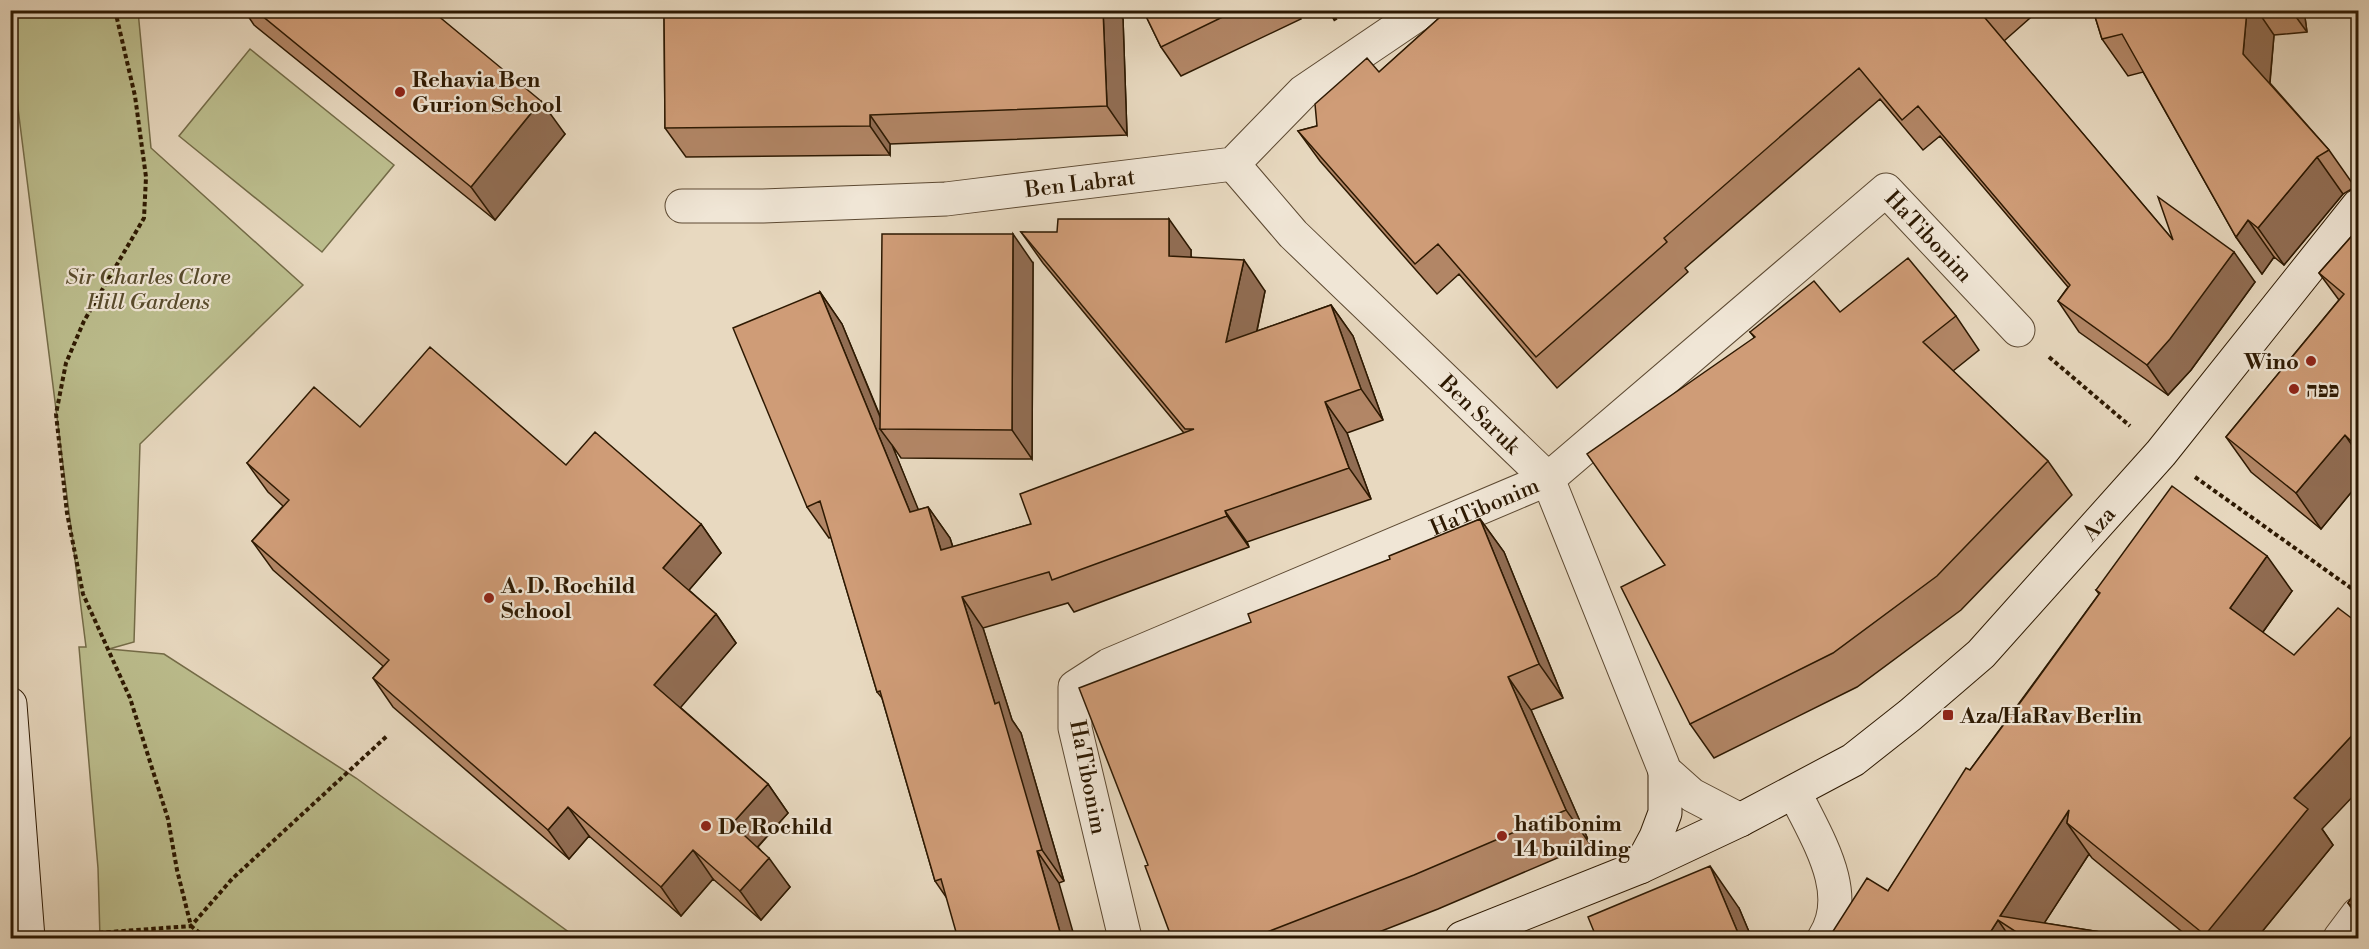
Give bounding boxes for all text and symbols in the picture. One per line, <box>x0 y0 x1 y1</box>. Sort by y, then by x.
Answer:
place label: Rehavia Ben Gurion School <box>412 67 562 119</box>
marker: Rehavia Ben Gurion School <box>393 85 407 99</box>
street label: Ben Labrat <box>1022 164 1137 204</box>
street label: HaTibonim <box>1879 186 1978 288</box>
park label: Sir Charles Clore Hill Gardens <box>65 264 231 316</box>
place label: Wino <box>2243 349 2299 376</box>
marker: Wino <box>2304 354 2318 368</box>
street label: Ben Saruk <box>1432 369 1527 461</box>
place label: פפה <box>2306 377 2340 404</box>
marker: פפה <box>2287 382 2301 396</box>
street label: HaTibonim <box>1426 472 1544 542</box>
street label: Aza <box>2076 501 2122 548</box>
place label: A. D. Rochild School <box>500 573 636 625</box>
marker: A. D. Rochild School <box>482 591 496 605</box>
place label: Aza/HaRav Berlin <box>1959 703 2143 730</box>
marker: Aza/HaRav Berlin <box>1941 708 1955 722</box>
street label: HaTibonim <box>1063 718 1112 837</box>
place label: hatibonim 14 building <box>1514 811 1631 863</box>
place label: De Rochild <box>718 814 833 841</box>
marker: De Rochild <box>699 819 713 833</box>
marker: hatibonim 14 building <box>1495 829 1509 843</box>

